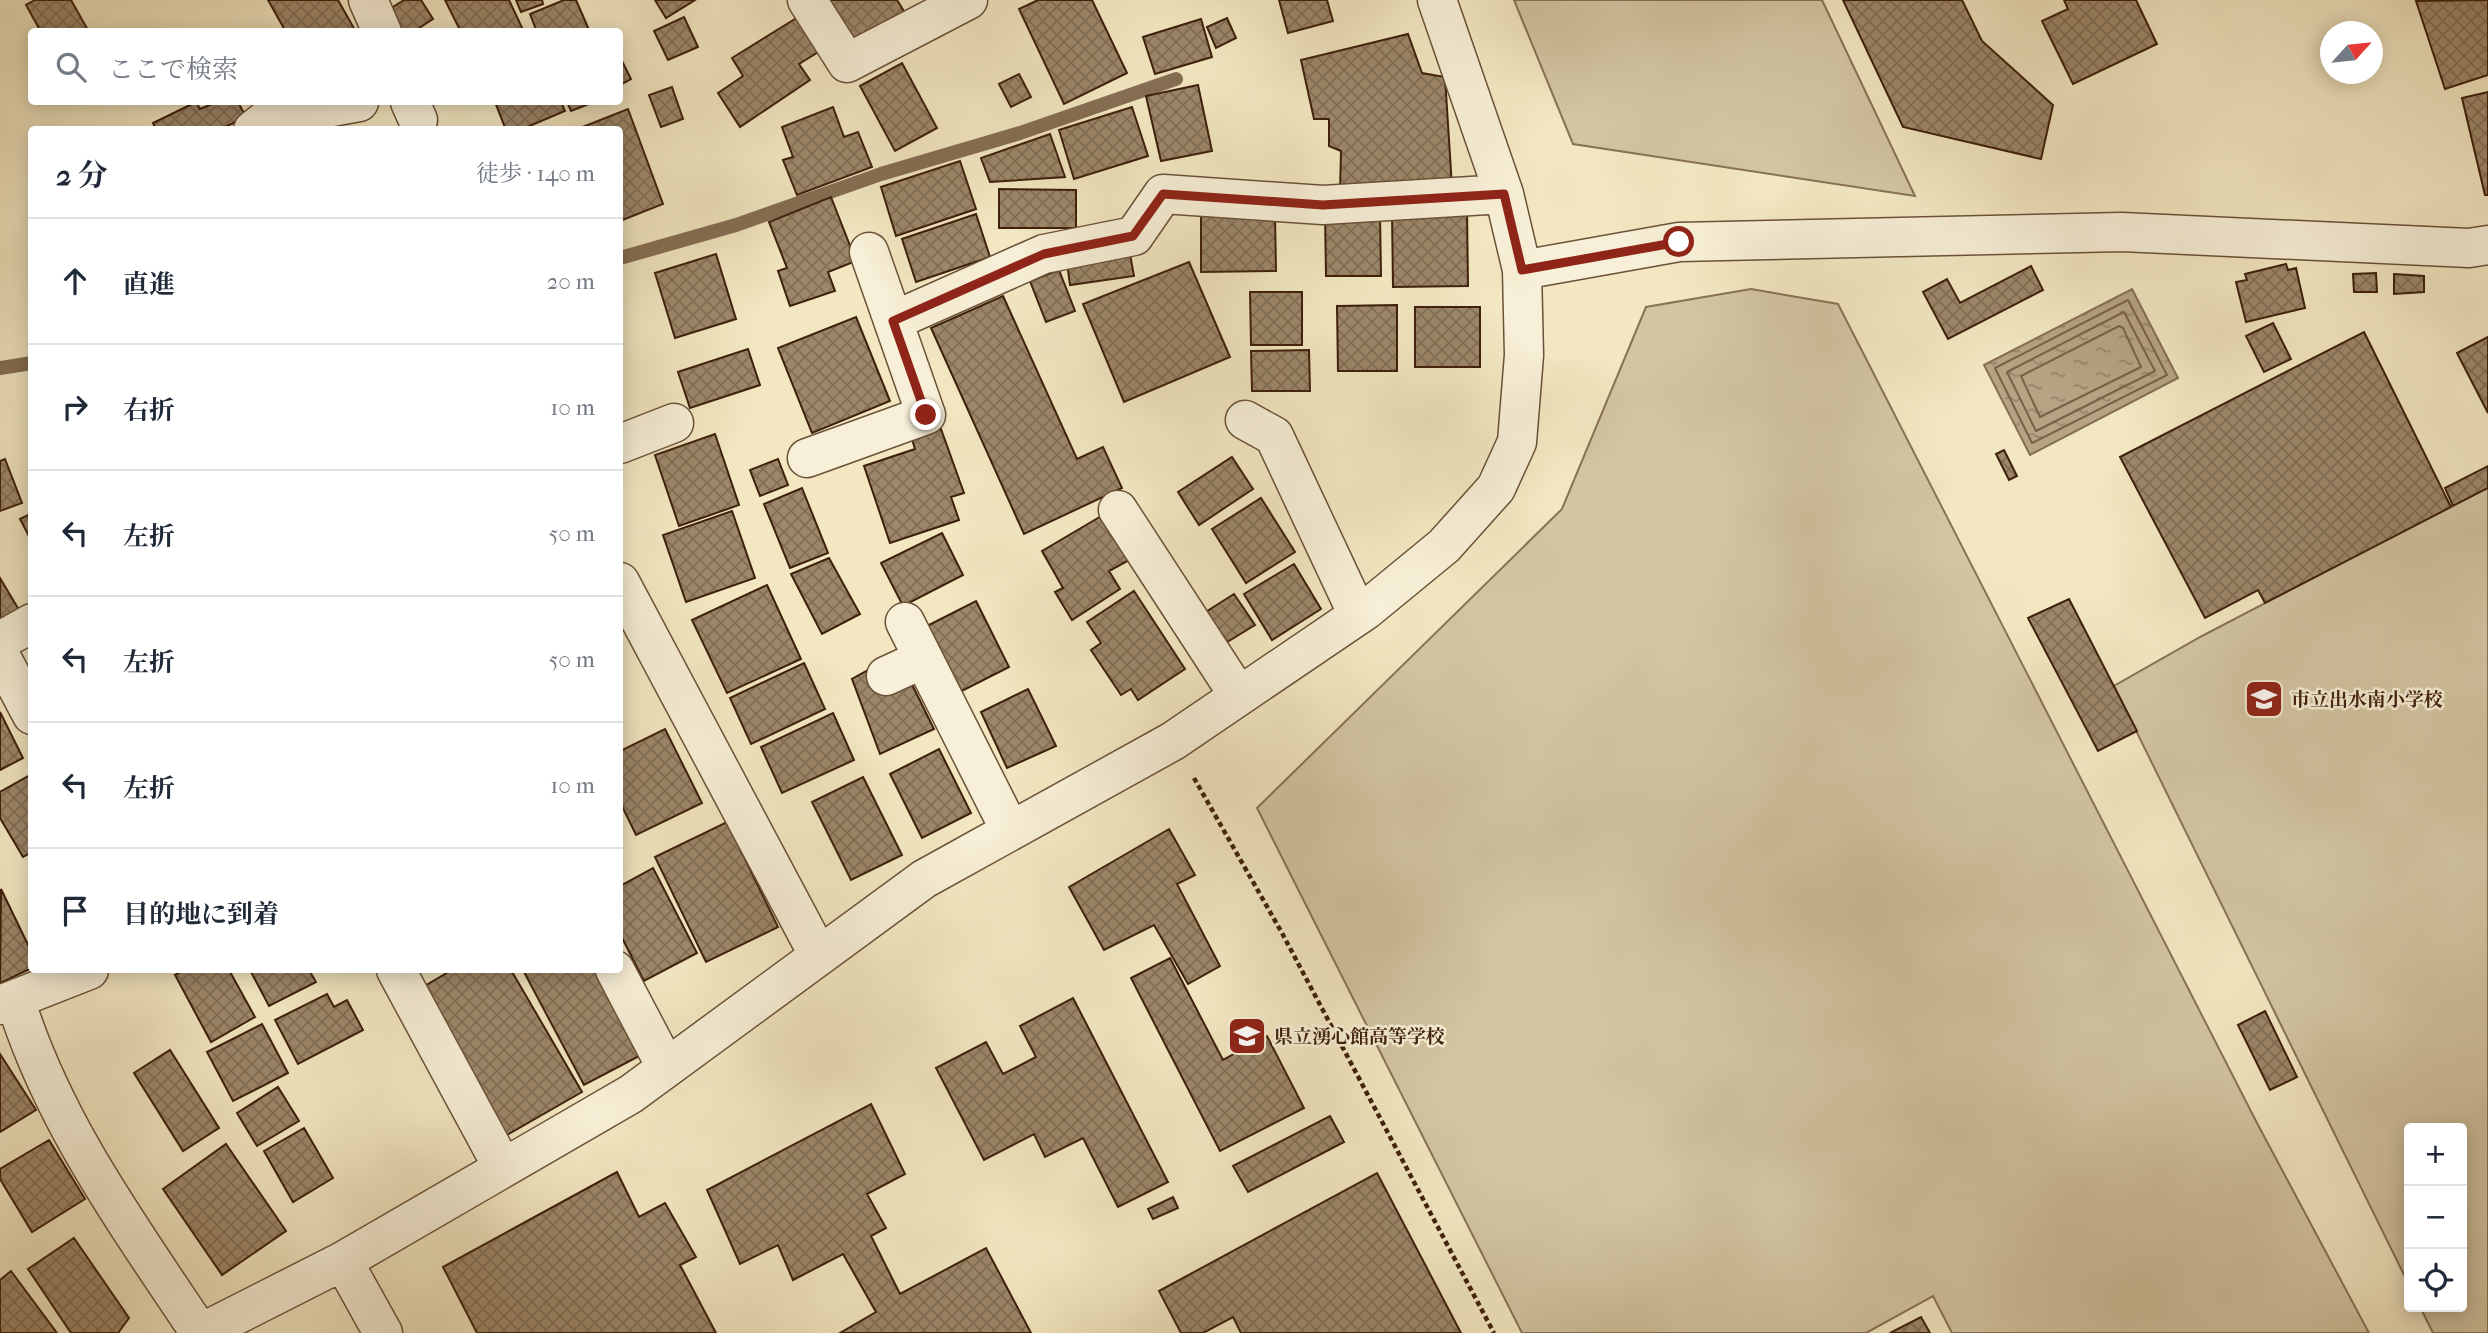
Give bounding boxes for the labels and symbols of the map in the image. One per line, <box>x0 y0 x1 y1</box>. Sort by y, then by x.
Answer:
north arrow <box>2320 21 2383 84</box>
route start <box>1663 226 1694 257</box>
route end <box>910 399 941 430</box>
school or university icon: 市立出水南小学校 <box>2243 678 2285 720</box>
place label: 市立出水南小学校 <box>2291 689 2443 711</box>
school or university icon: 県立湧心館高等学校 <box>1226 1015 1268 1057</box>
place label: 県立湧心館高等学校 <box>1274 1026 1445 1048</box>

